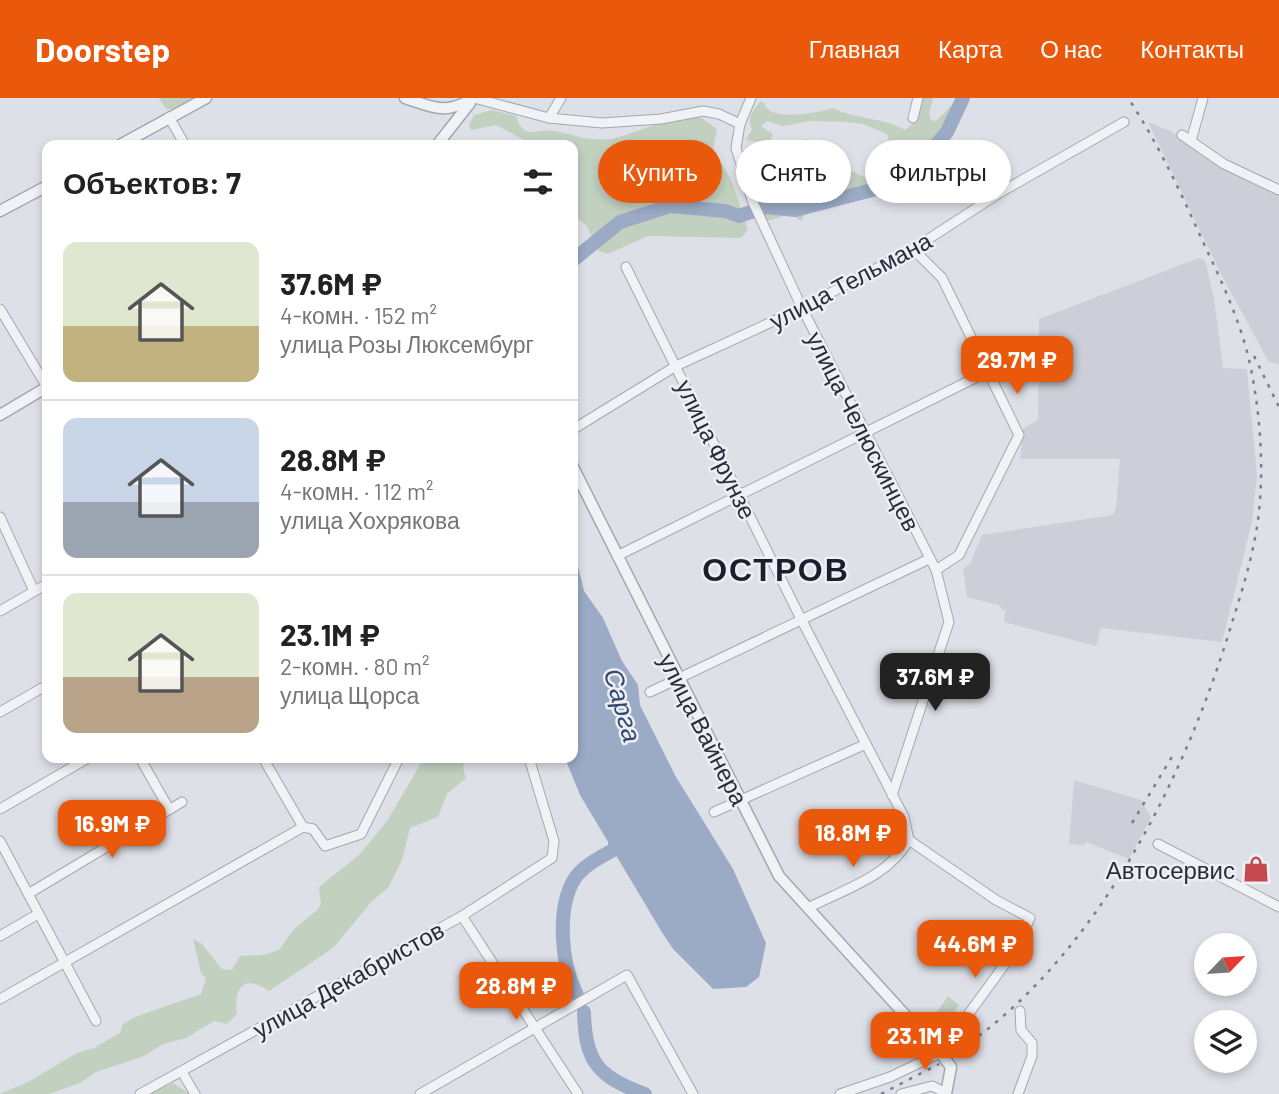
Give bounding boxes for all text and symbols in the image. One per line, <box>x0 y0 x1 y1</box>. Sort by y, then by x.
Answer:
text: Doorstep <box>35 29 170 69</box>
text: Главная <box>809 34 900 63</box>
text: Карта <box>938 34 1002 63</box>
text: О нас <box>1040 34 1102 63</box>
text: Контакты <box>1140 34 1244 63</box>
chip: Купить <box>598 140 722 203</box>
chip: Снять <box>736 140 851 203</box>
chip: Фильтры <box>865 140 1011 203</box>
icon: filters <box>519 163 557 201</box>
text: Объектов: 7 <box>63 164 241 200</box>
street label: улица Тельмана <box>764 225 937 335</box>
text: 37.6M ₽ <box>280 265 382 301</box>
icon: home <box>119 270 203 354</box>
text: 4-комн. · 152 m² <box>280 301 437 329</box>
street label: улица Челюскинцев <box>801 326 927 536</box>
text: улица Розы Люксембург <box>280 330 534 358</box>
pin: 29.7M ₽ <box>952 336 1082 396</box>
text: 29.7M ₽ <box>977 345 1057 373</box>
street label: улица Фрунзе <box>671 375 763 523</box>
text: 28.8M ₽ <box>280 441 386 477</box>
icon: home <box>119 446 203 530</box>
text: 4-комн. · 112 m² <box>280 477 433 505</box>
text: улица Хохрякова <box>280 506 460 534</box>
district label: ОСТРОВ <box>702 549 850 587</box>
text: 23.1M ₽ <box>280 616 380 652</box>
icon: home <box>119 621 203 705</box>
street label: улица Вайнера <box>653 648 755 810</box>
text: 2-комн. · 80 m² <box>280 652 430 680</box>
pin: 37.6M ₽ <box>870 654 1000 713</box>
text: 37.6M ₽ <box>896 662 974 690</box>
water label: Сарга <box>599 665 649 745</box>
text: улица Щорса <box>280 681 419 709</box>
pin: 16.9M ₽ <box>47 800 177 860</box>
text: 16.9M ₽ <box>74 809 150 837</box>
pin: 18.8M ₽ <box>788 810 918 869</box>
text: 18.8M ₽ <box>815 818 891 846</box>
shop icon: Автосервис <box>1241 854 1271 884</box>
place label: Автосервис <box>1106 855 1235 884</box>
street label: улица Декабристов <box>247 914 449 1044</box>
pin: 44.6M ₽ <box>910 920 1040 980</box>
text: 44.6M ₽ <box>933 929 1017 957</box>
north arrow <box>1194 933 1256 996</box>
map controls <box>1194 933 1257 1073</box>
pin: 28.8M ₽ <box>451 962 581 1022</box>
text: 28.8M ₽ <box>475 971 557 999</box>
button: layers <box>1194 1010 1257 1073</box>
pin: 23.1M ₽ <box>860 1012 990 1072</box>
text: 23.1M ₽ <box>887 1021 963 1049</box>

